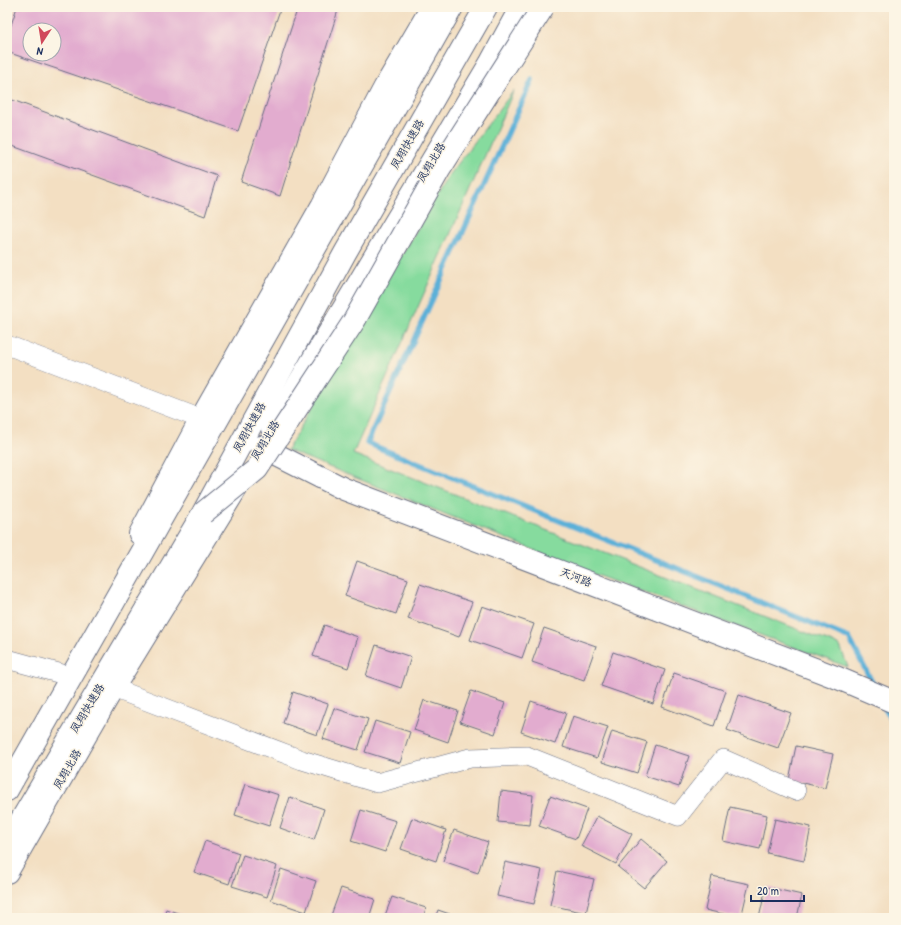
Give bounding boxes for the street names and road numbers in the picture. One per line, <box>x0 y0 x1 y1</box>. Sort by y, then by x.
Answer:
street label: 凤翔快速路 <box>387 117 427 171</box>
street label: 凤翔北路 <box>414 140 448 184</box>
street label: 凤翔快速路 <box>230 400 268 454</box>
street label: 凤翔北路 <box>248 418 282 462</box>
street label: 天河路 <box>558 565 594 589</box>
street label: 凤翔快速路 <box>67 681 107 735</box>
street label: 凤翔北路 <box>50 746 84 792</box>

